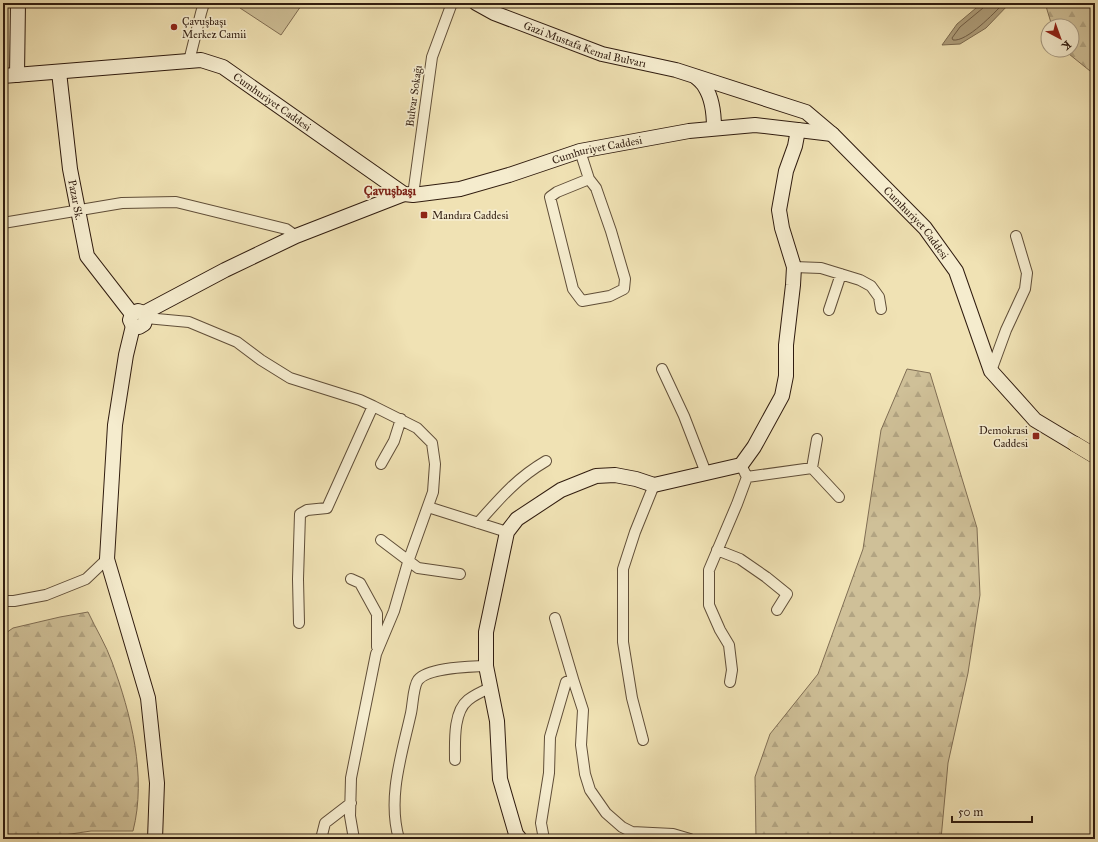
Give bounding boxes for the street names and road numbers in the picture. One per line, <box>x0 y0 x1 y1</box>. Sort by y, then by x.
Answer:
street label: Gazi Mustafa Kemal Bulvarı <box>522 18 647 70</box>
street label: Bulvar Sokağı <box>403 64 425 128</box>
street label: Cumhuriyet Caddesi <box>231 70 314 133</box>
street label: Cumhuriyet Caddesi <box>550 133 643 167</box>
street label: Pazar Sk. <box>66 179 86 221</box>
street label: Cumhuriyet Caddesi <box>881 184 952 261</box>

